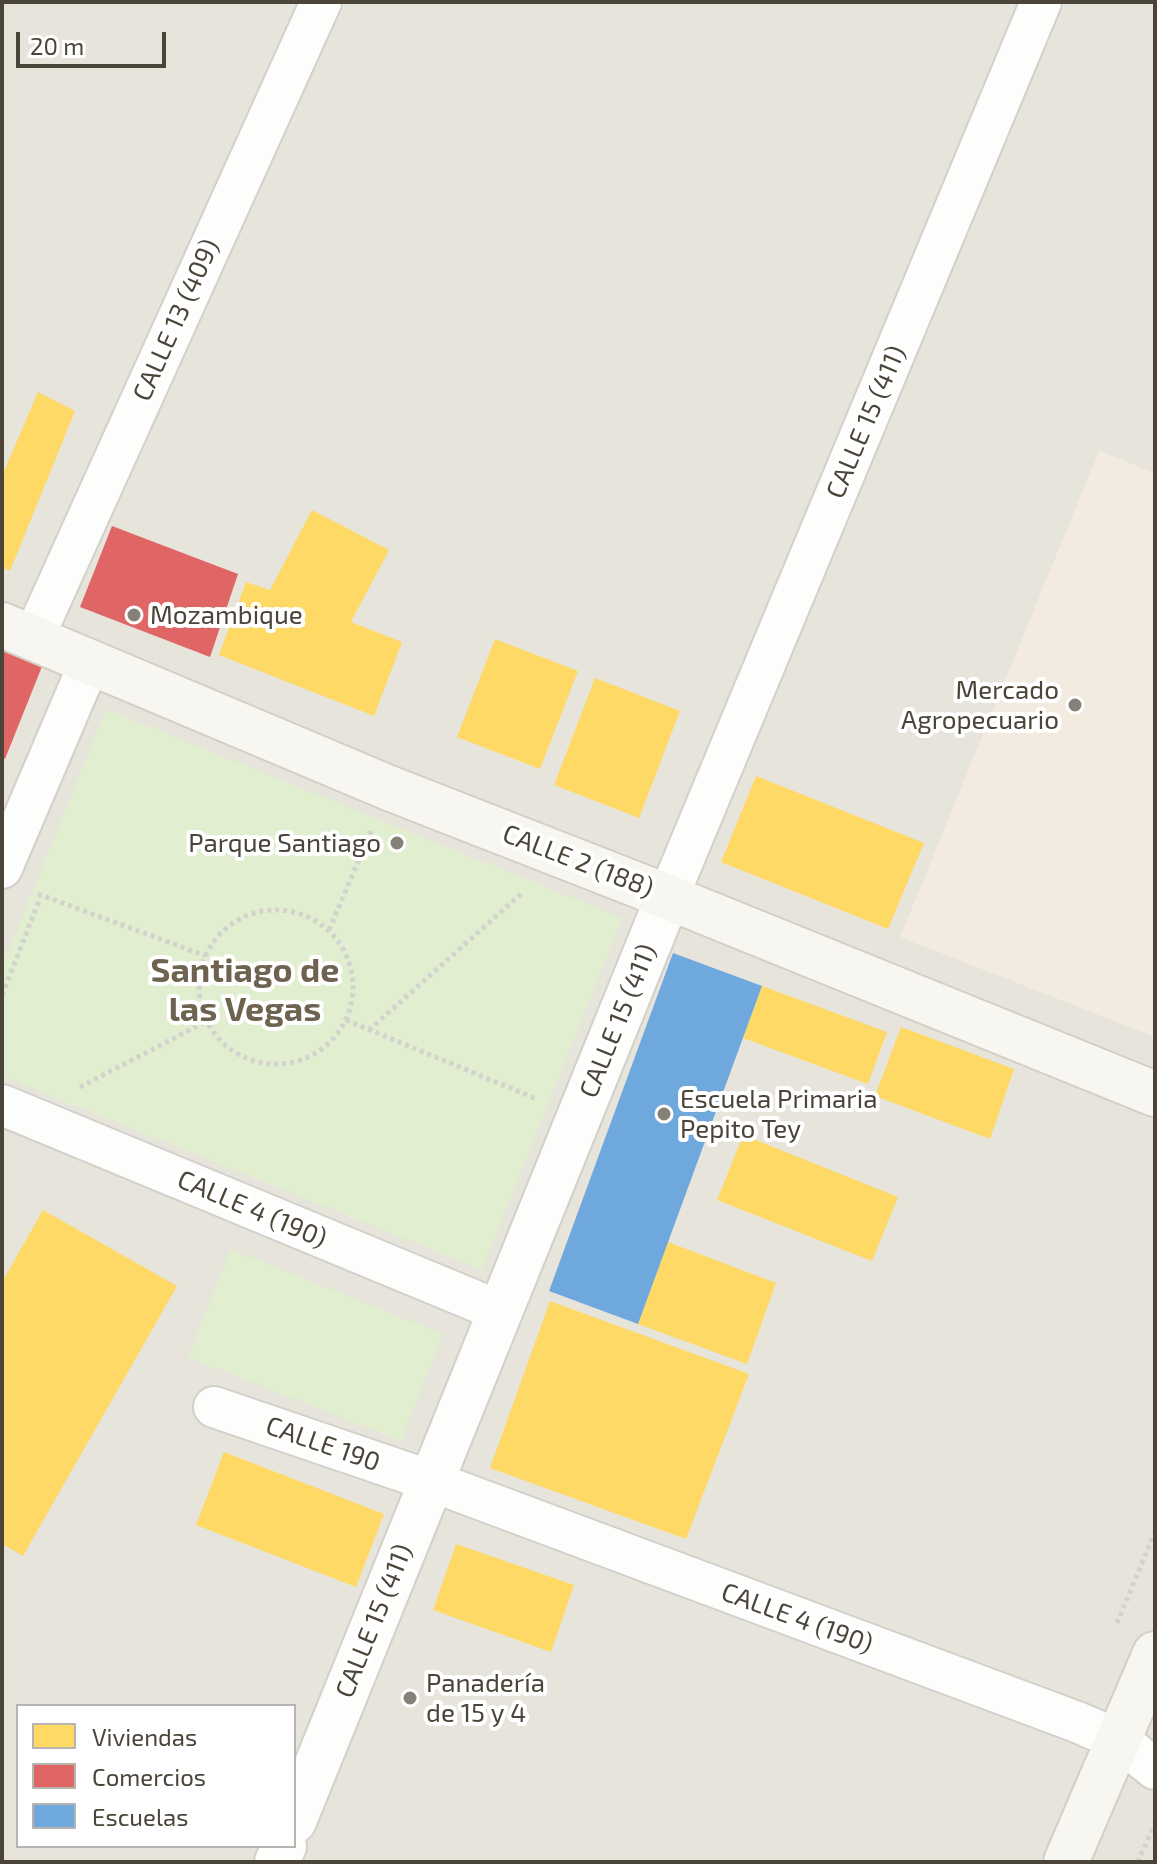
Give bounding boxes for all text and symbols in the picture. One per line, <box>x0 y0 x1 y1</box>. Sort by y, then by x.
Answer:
scale bar <box>20 16 170 66</box>
text: 20 m <box>30 31 84 60</box>
street label: CALLE 13 (409) <box>126 234 226 406</box>
street label: CALLE 15 (411) <box>820 341 912 503</box>
place label: Mozambique <box>150 599 303 631</box>
marker: Mozambique <box>125 606 143 624</box>
place label: Mercado Agropecuario <box>901 674 1059 736</box>
marker: Mercado Agropecuario <box>1066 696 1084 714</box>
street label: CALLE 2 (188) <box>498 818 658 904</box>
place label: Parque Santiago <box>188 827 381 859</box>
marker: Parque Santiago <box>388 834 406 852</box>
street label: CALLE 15 (411) <box>573 940 663 1102</box>
district label: Santiago de las Vegas <box>151 951 339 1030</box>
place label: Escuela Primaria Pepito Tey <box>680 1083 877 1144</box>
marker: Escuela Primaria Pepito Tey <box>655 1105 673 1123</box>
street label: CALLE 4 (190) <box>173 1164 331 1254</box>
street label: CALLE 190 <box>262 1410 384 1478</box>
street label: CALLE 15 (411) <box>329 1540 419 1702</box>
street label: CALLE 4 (190) <box>717 1576 877 1660</box>
place label: Panadería de 15 y 4 <box>426 1667 545 1728</box>
marker: Panadería de 15 y 4 <box>401 1689 419 1707</box>
legend <box>16 1704 296 1848</box>
text: Viviendas <box>92 1722 197 1751</box>
text: Comercios <box>92 1762 206 1791</box>
text: Escuelas <box>92 1802 188 1831</box>

